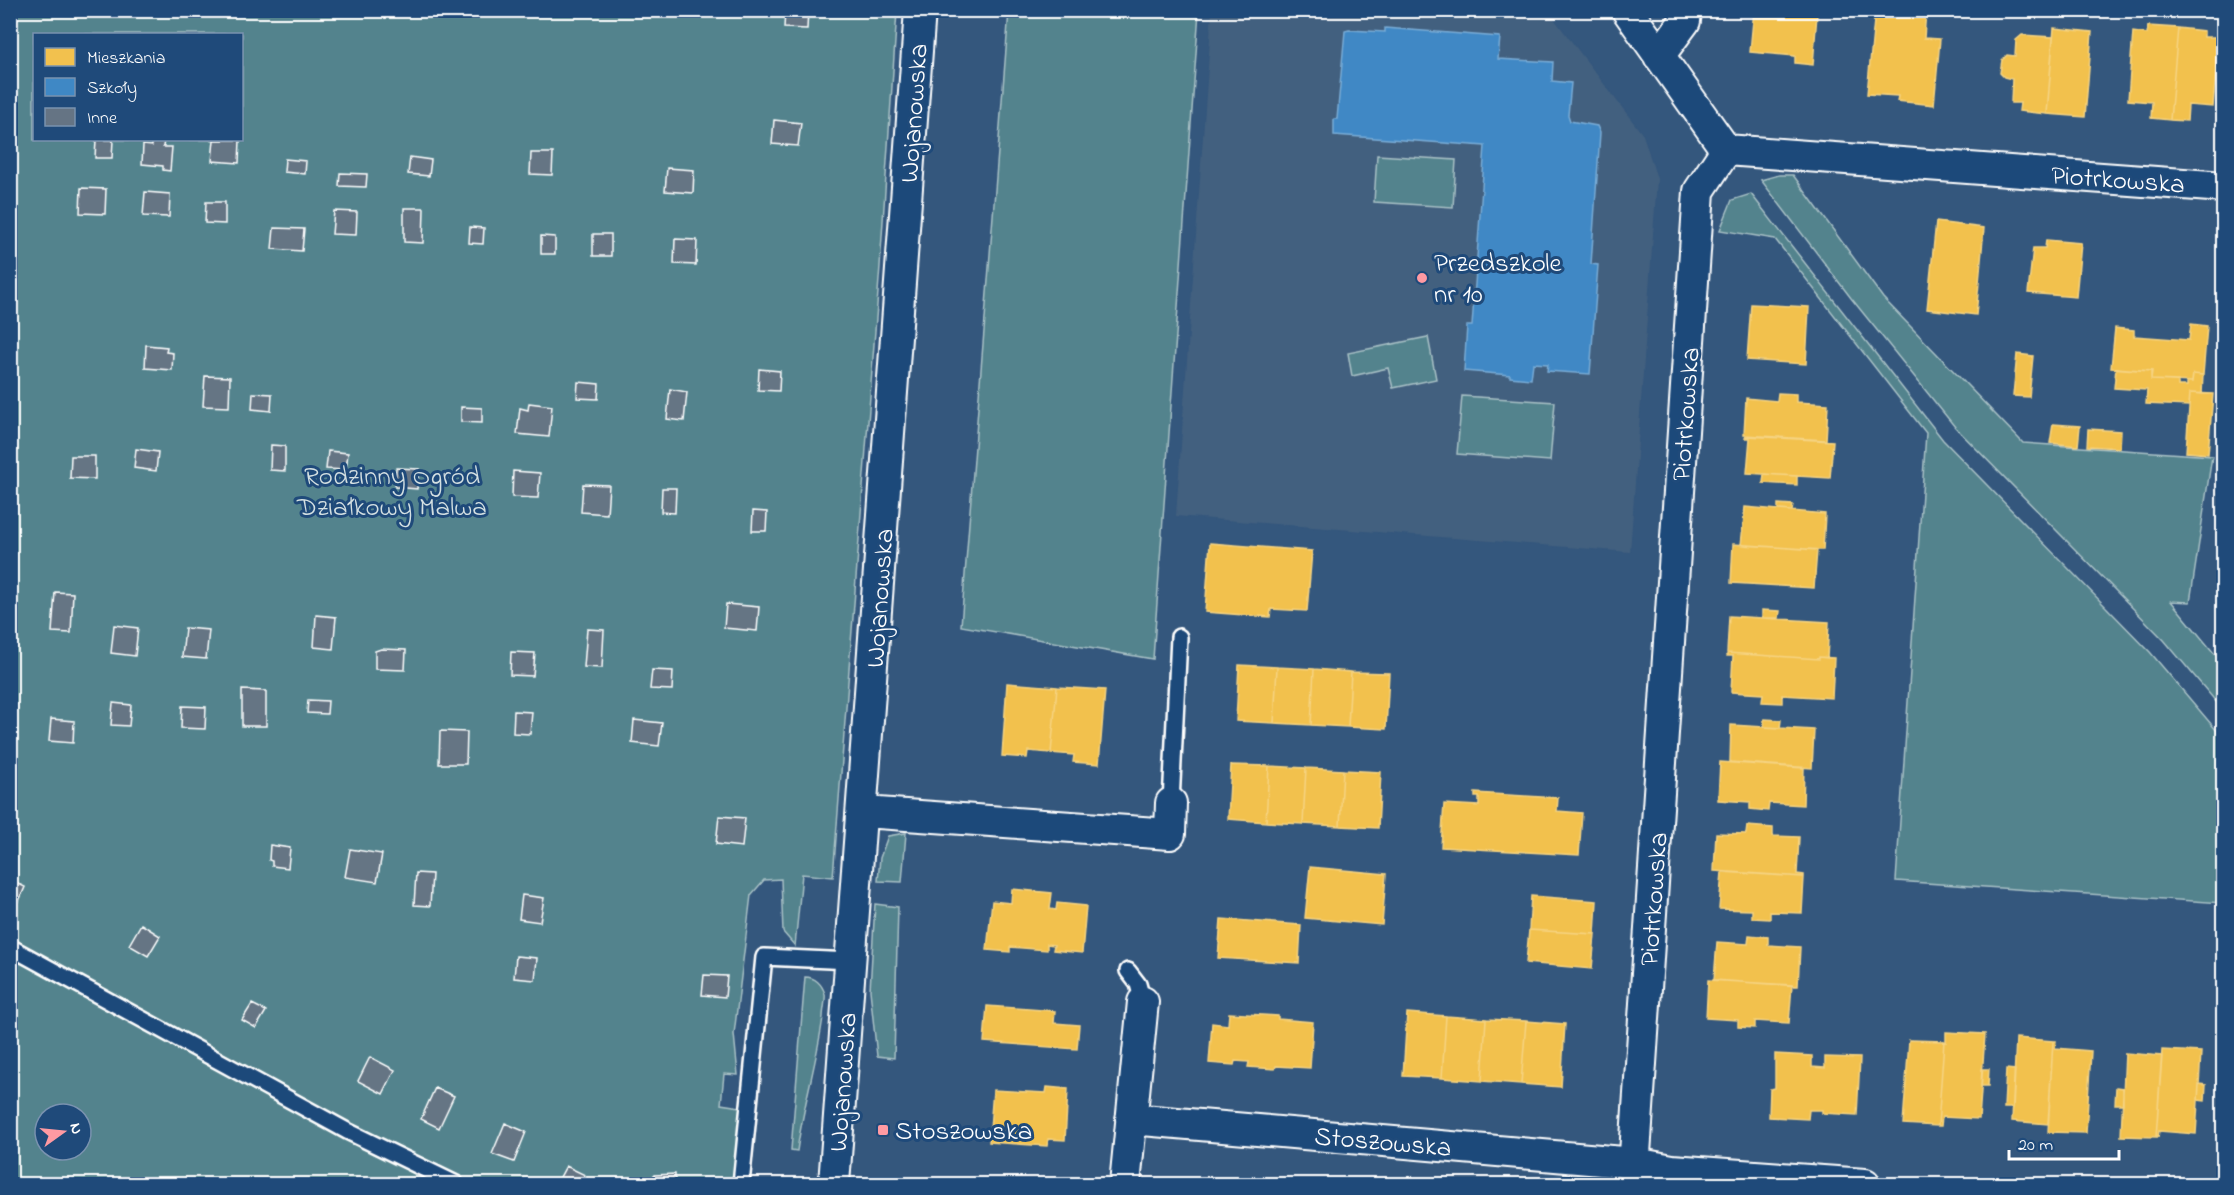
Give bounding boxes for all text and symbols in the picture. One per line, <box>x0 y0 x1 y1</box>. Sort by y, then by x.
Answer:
legend <box>33 33 243 141</box>
street label: Wojanowska <box>891 42 940 184</box>
text: Mieszkania <box>87 46 165 72</box>
text: Szkoły <box>87 76 137 102</box>
text: Inne <box>87 106 118 132</box>
street label: Piotrkowska <box>2050 157 2186 206</box>
place label: Przedszkole nr 10 <box>1434 245 1563 315</box>
marker: Przedszkole nr 10 <box>1415 271 1429 285</box>
street label: Piotrkowska <box>1663 346 1712 482</box>
park label: Rodzinny Ogród Działkowy Malwa <box>296 458 487 528</box>
street label: Wojanowska <box>857 527 906 669</box>
street label: Piotrkowska <box>1631 831 1680 967</box>
street label: Wojanowska <box>820 1011 869 1153</box>
north arrow <box>33 1102 93 1162</box>
place label: Stoszowska <box>895 1113 1032 1152</box>
street label: Stoszowska <box>1313 1118 1453 1169</box>
text: N <box>63 1120 89 1137</box>
marker: Stoszowska <box>876 1123 890 1137</box>
scale bar <box>2009 1123 2118 1161</box>
text: 20 m <box>2018 1133 2053 1159</box>

